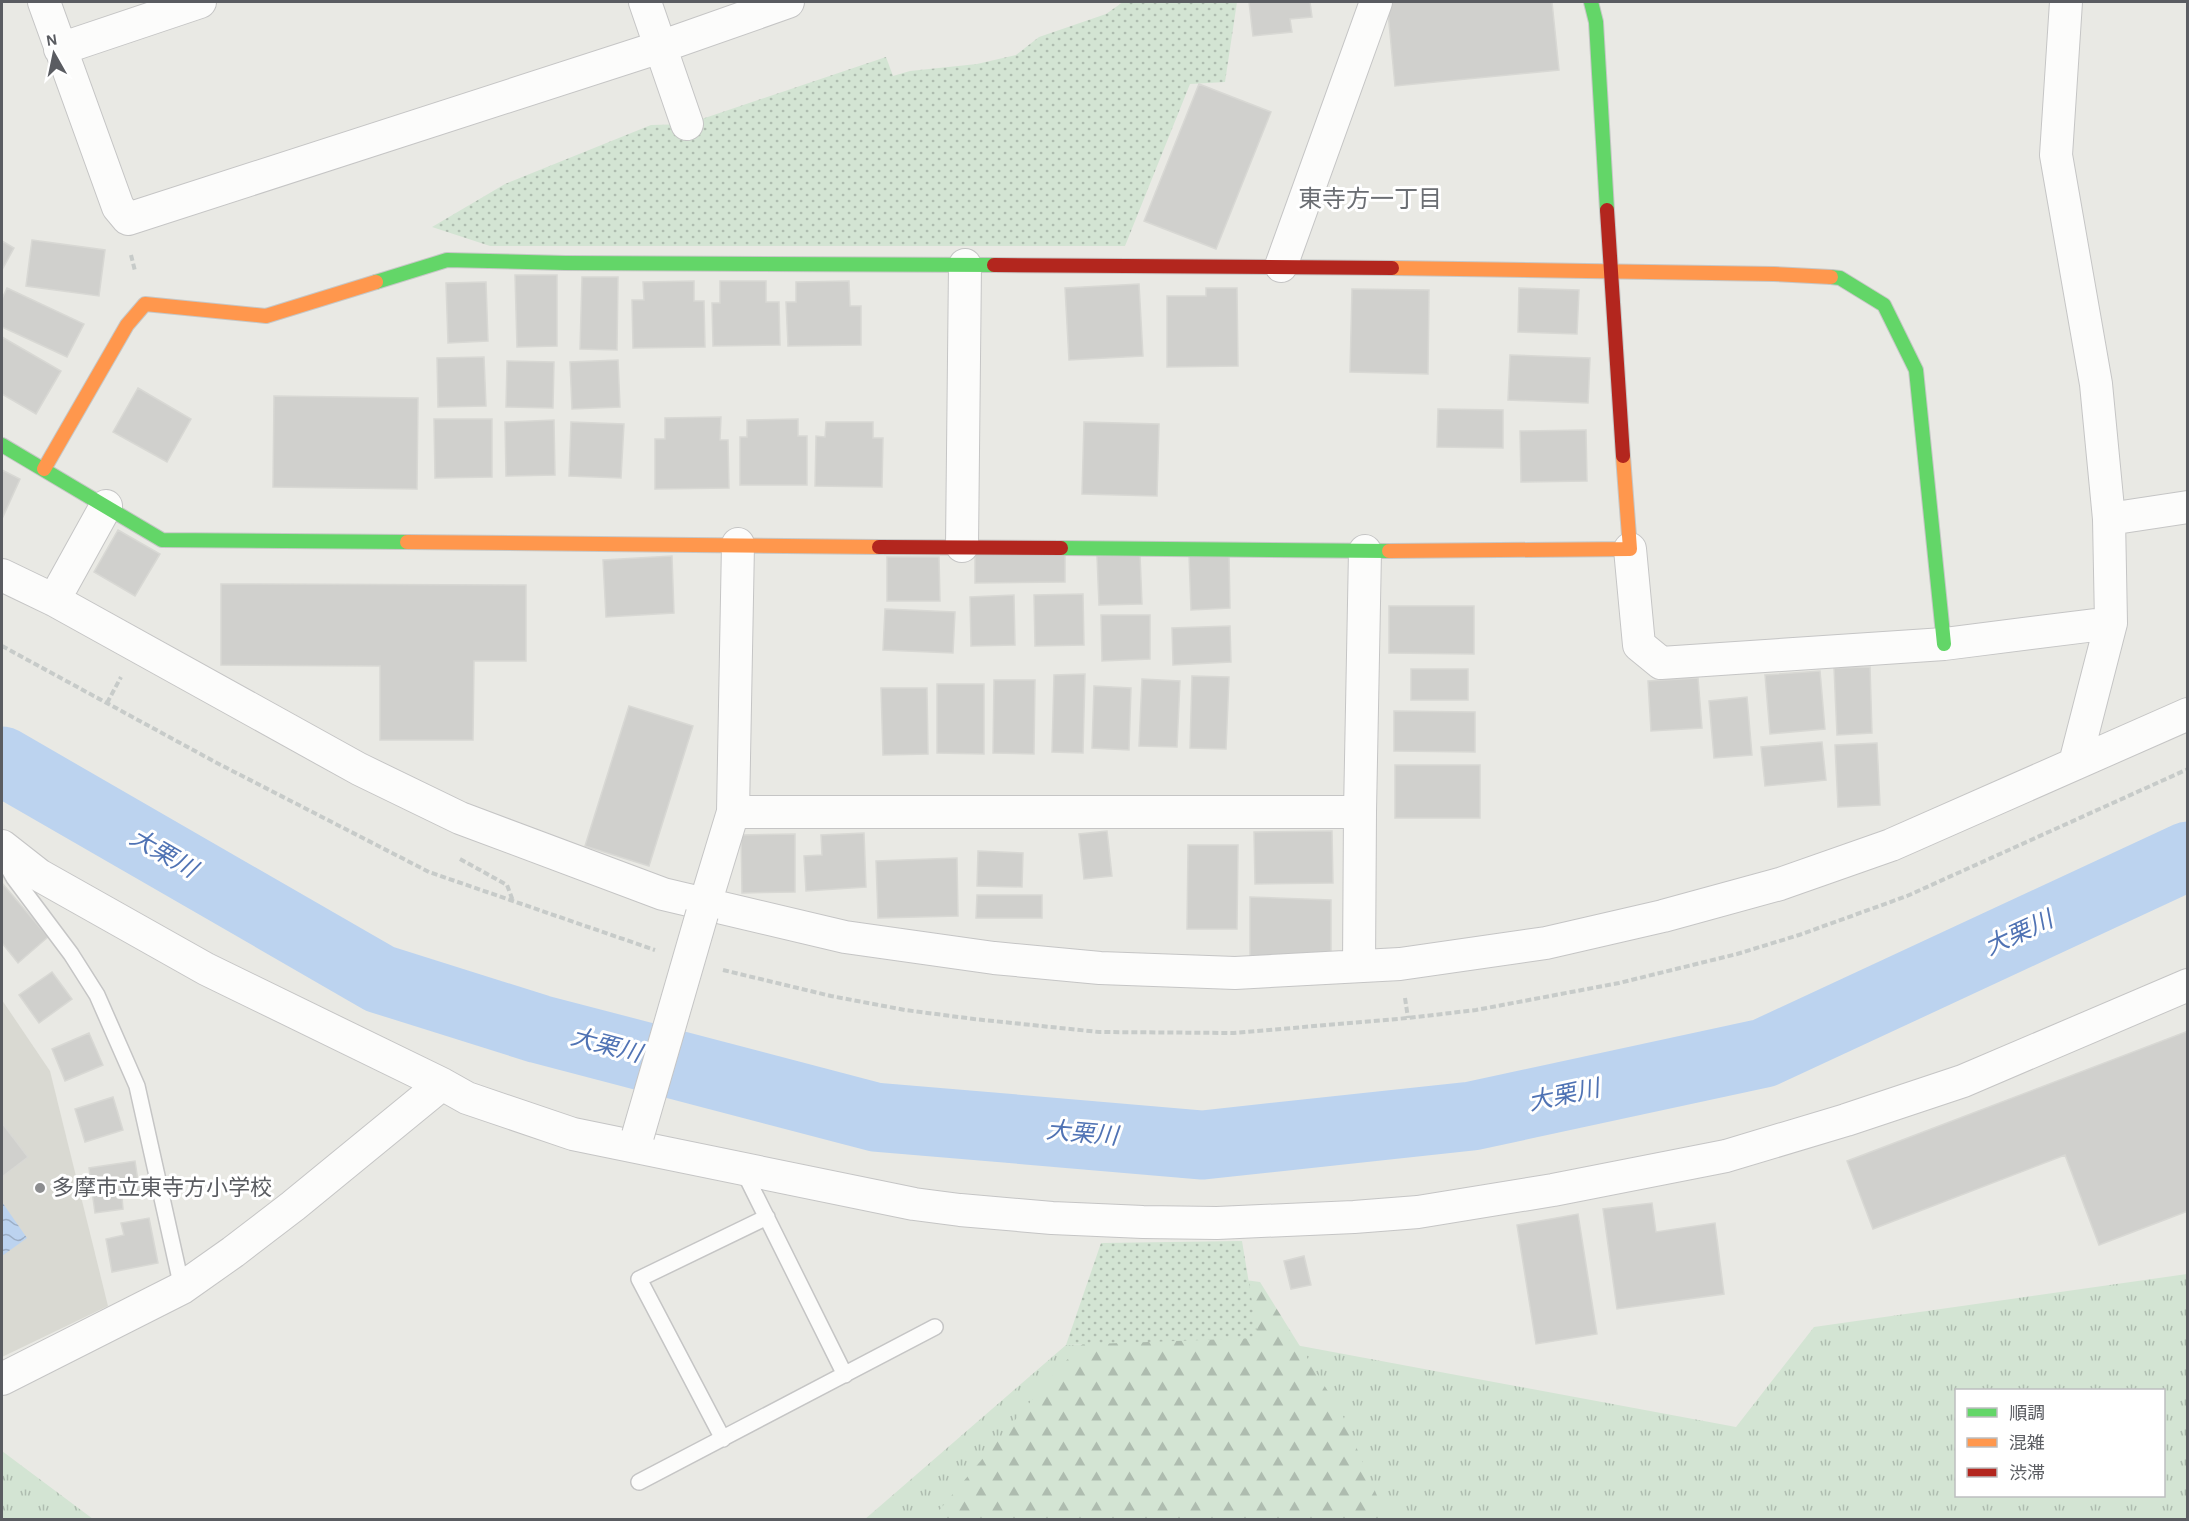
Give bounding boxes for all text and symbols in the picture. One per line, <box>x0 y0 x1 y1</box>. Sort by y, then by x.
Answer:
north arrow <box>24 24 84 84</box>
text: N <box>45 31 59 49</box>
district label: 東寺方一丁目 <box>1298 186 1442 212</box>
water label: 大栗川 <box>126 824 204 884</box>
water label: 大栗川 <box>1980 905 2059 960</box>
water label: 大栗川 <box>568 1023 647 1068</box>
water label: 大栗川 <box>1526 1074 1605 1115</box>
water label: 大栗川 <box>1045 1117 1122 1149</box>
place label: 多摩市立東寺方小学校 <box>52 1176 272 1199</box>
marker: 多摩市立東寺方小学校 <box>33 1181 47 1195</box>
legend <box>1955 1389 2165 1497</box>
text: 順調 <box>2009 1405 2045 1423</box>
text: 混雑 <box>2009 1433 2045 1453</box>
text: 渋滞 <box>2009 1464 2045 1483</box>

